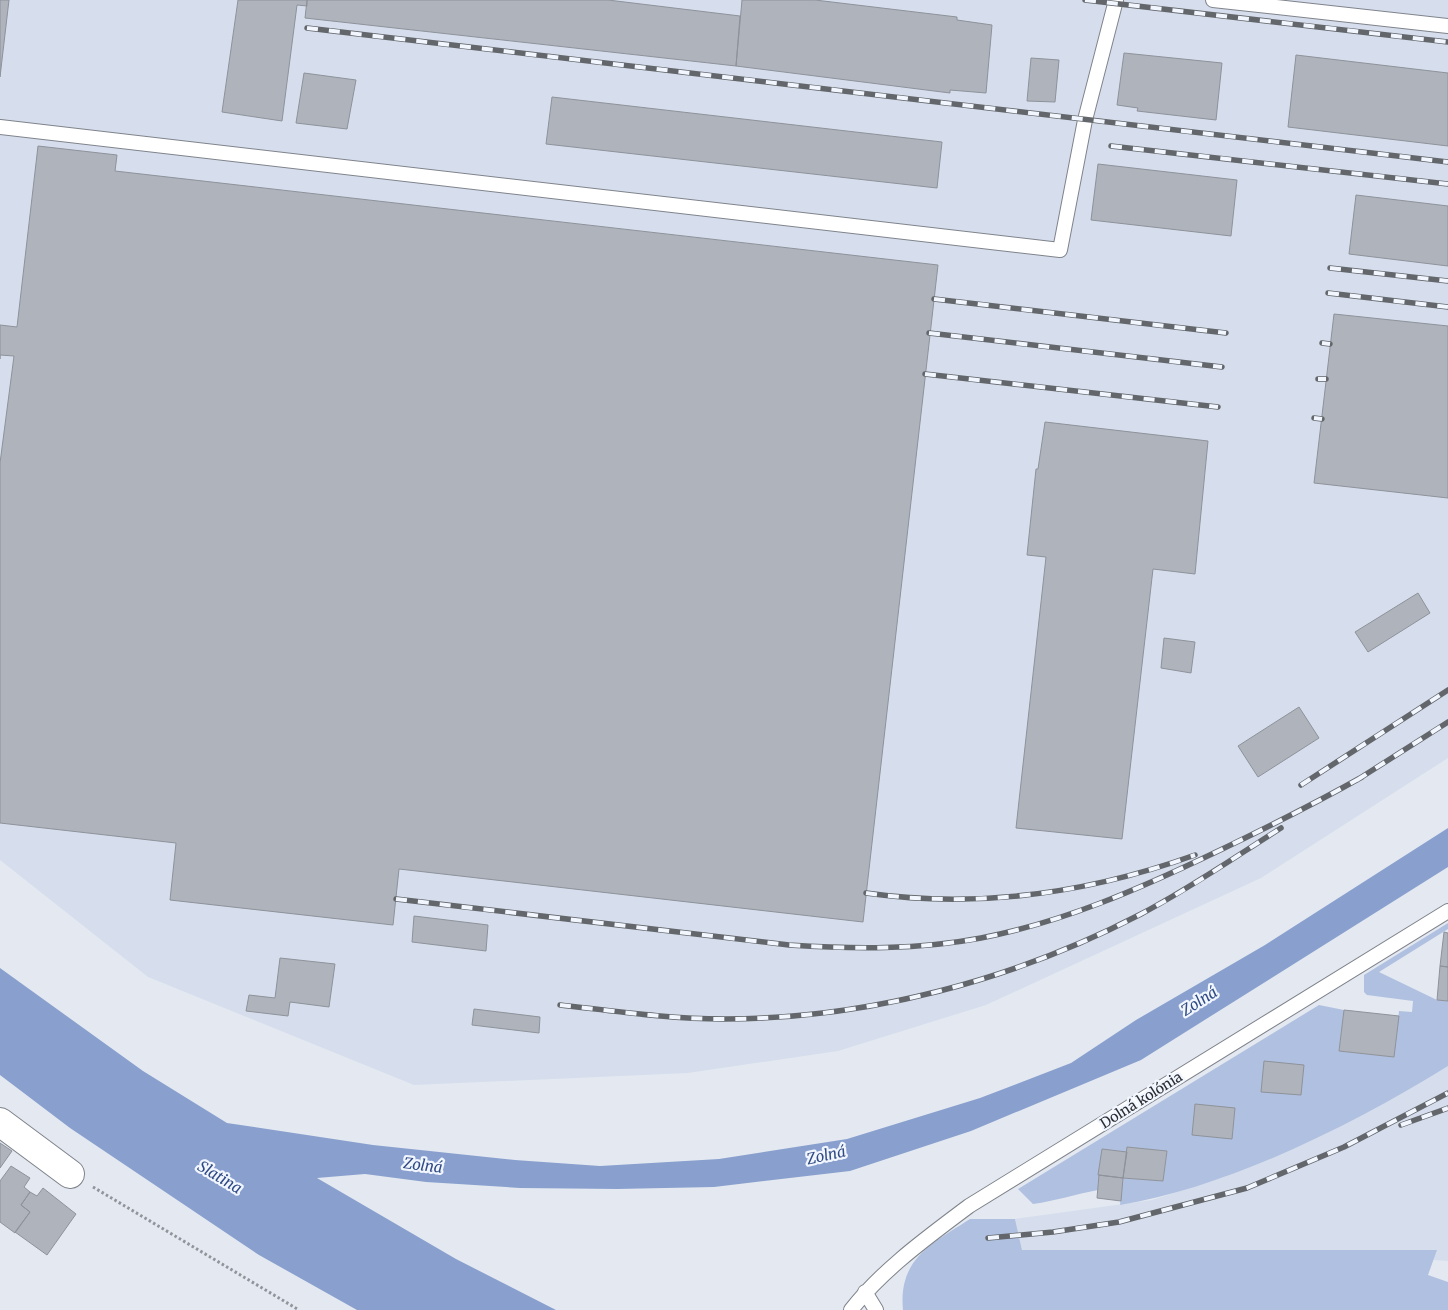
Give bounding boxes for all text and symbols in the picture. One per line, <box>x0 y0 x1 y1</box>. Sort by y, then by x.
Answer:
water label: Zolná <box>1177 982 1221 1020</box>
street label: Dolná kolónia <box>1096 1067 1186 1132</box>
water label: Zolná <box>804 1142 848 1169</box>
water label: Zolná <box>401 1153 444 1177</box>
water label: Slatina <box>195 1156 245 1198</box>

